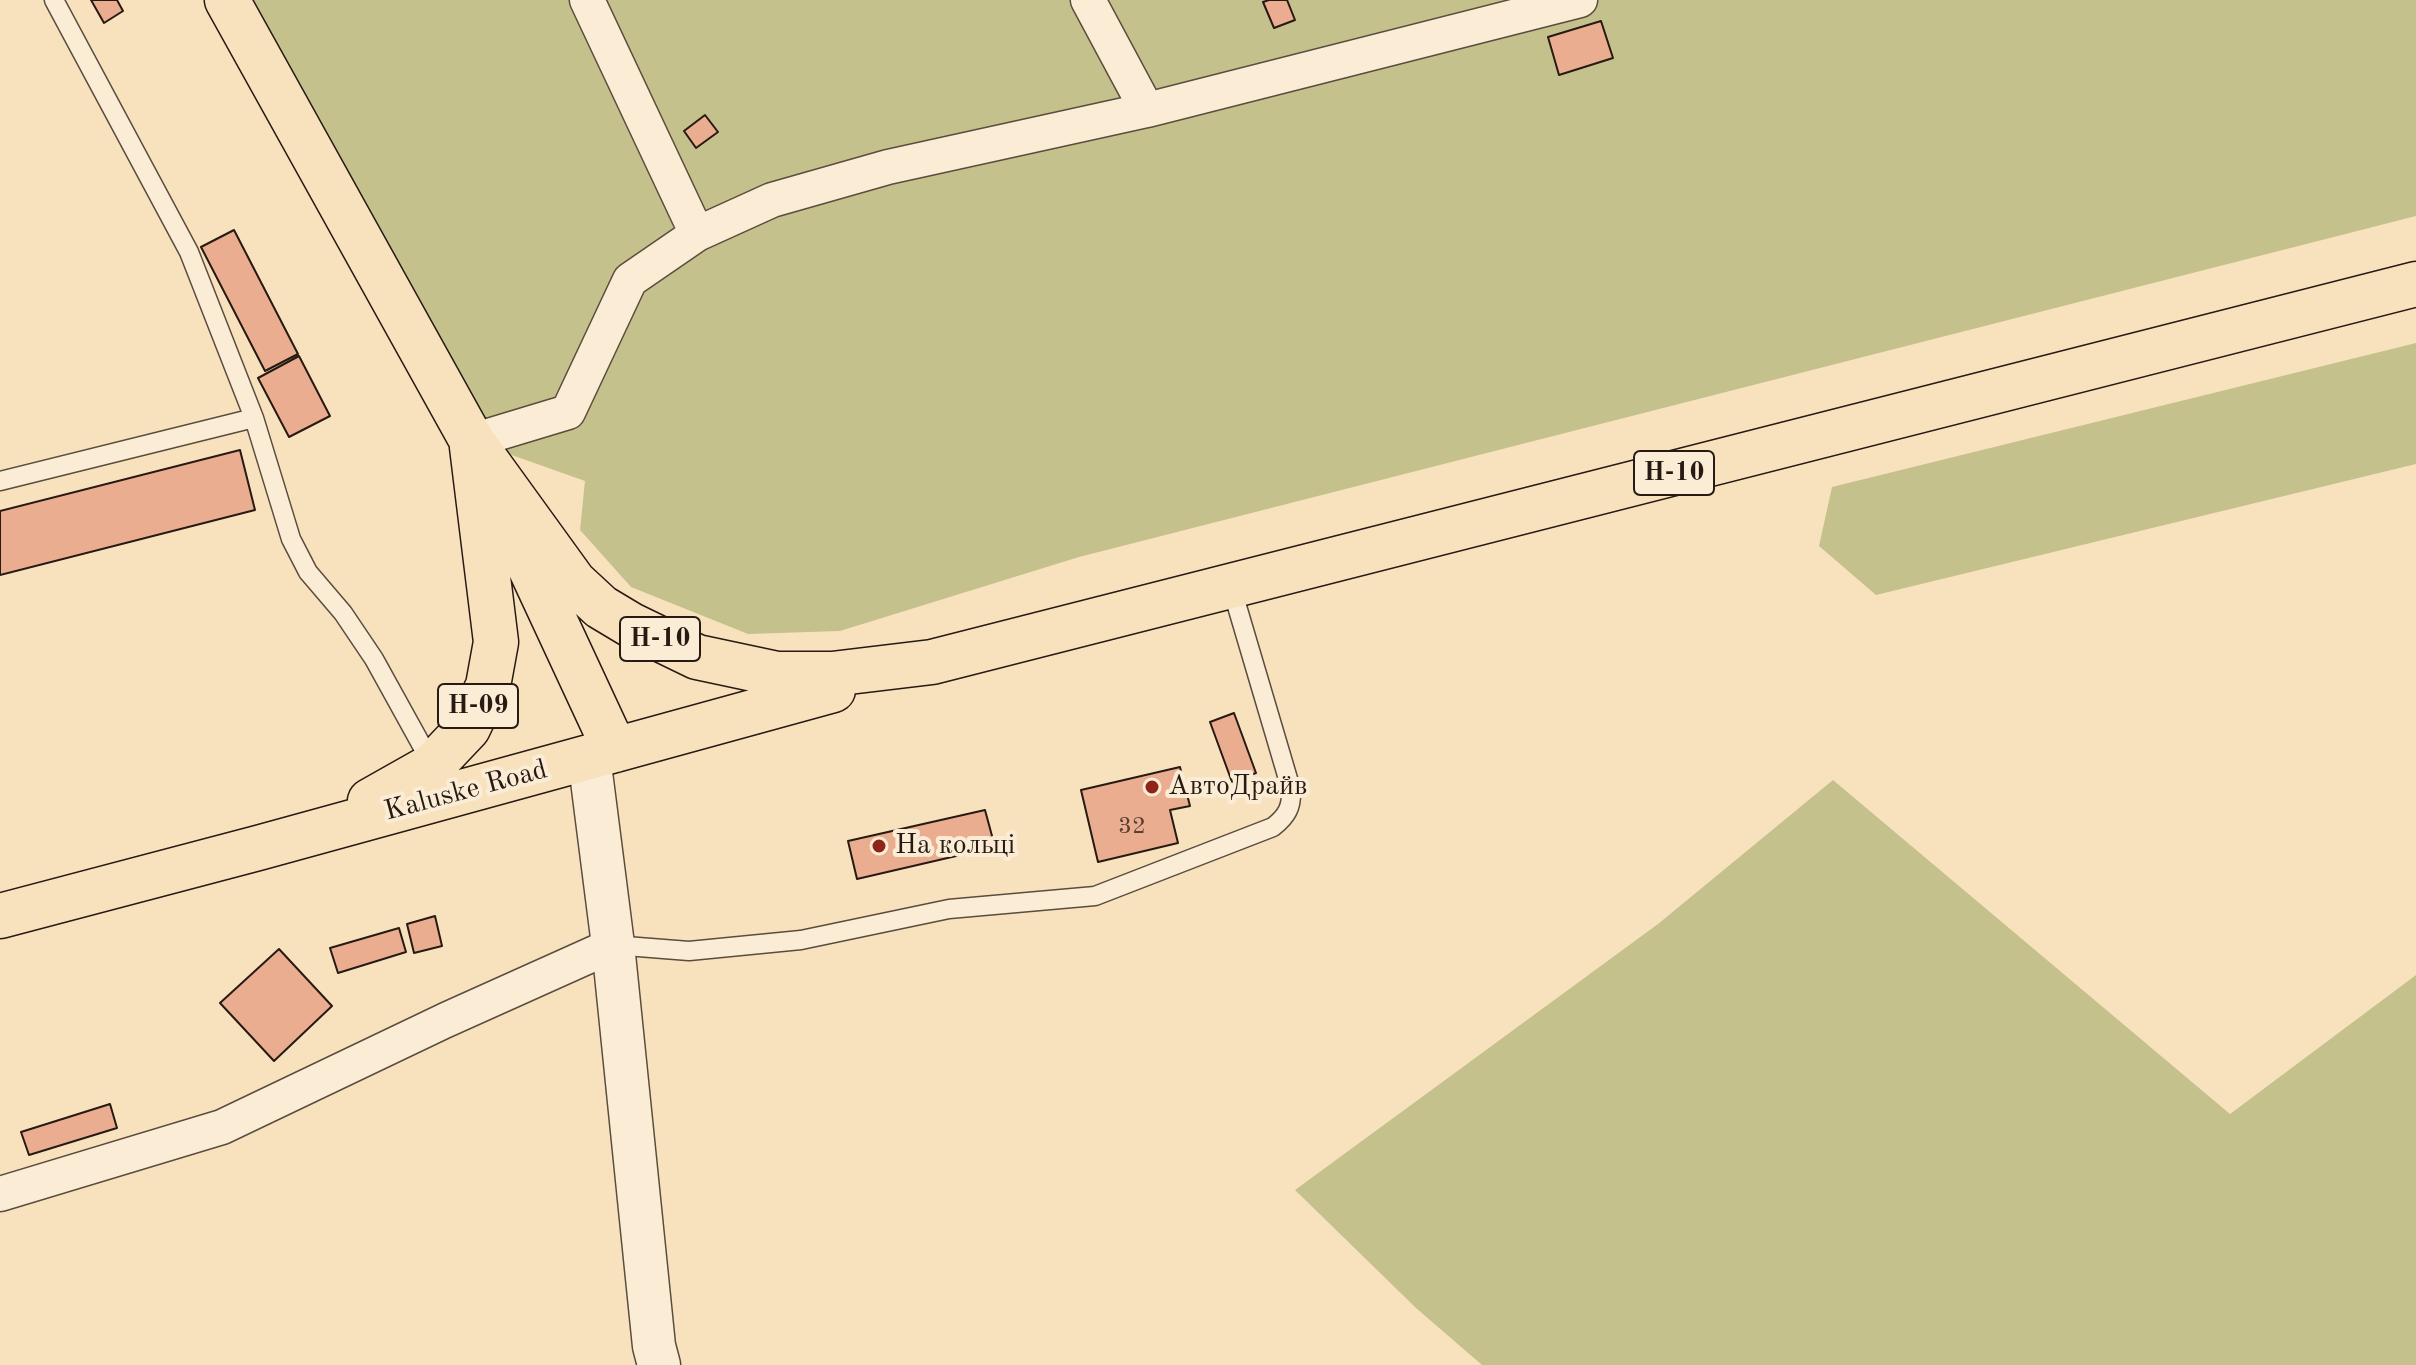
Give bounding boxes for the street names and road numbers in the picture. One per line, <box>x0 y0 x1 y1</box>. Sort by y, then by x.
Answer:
road number: Н-10 <box>1634 451 1714 495</box>
road number: Н-10 <box>620 617 700 661</box>
road number: Н-09 <box>438 684 518 728</box>
street label: Kaluske Road <box>381 753 551 829</box>

